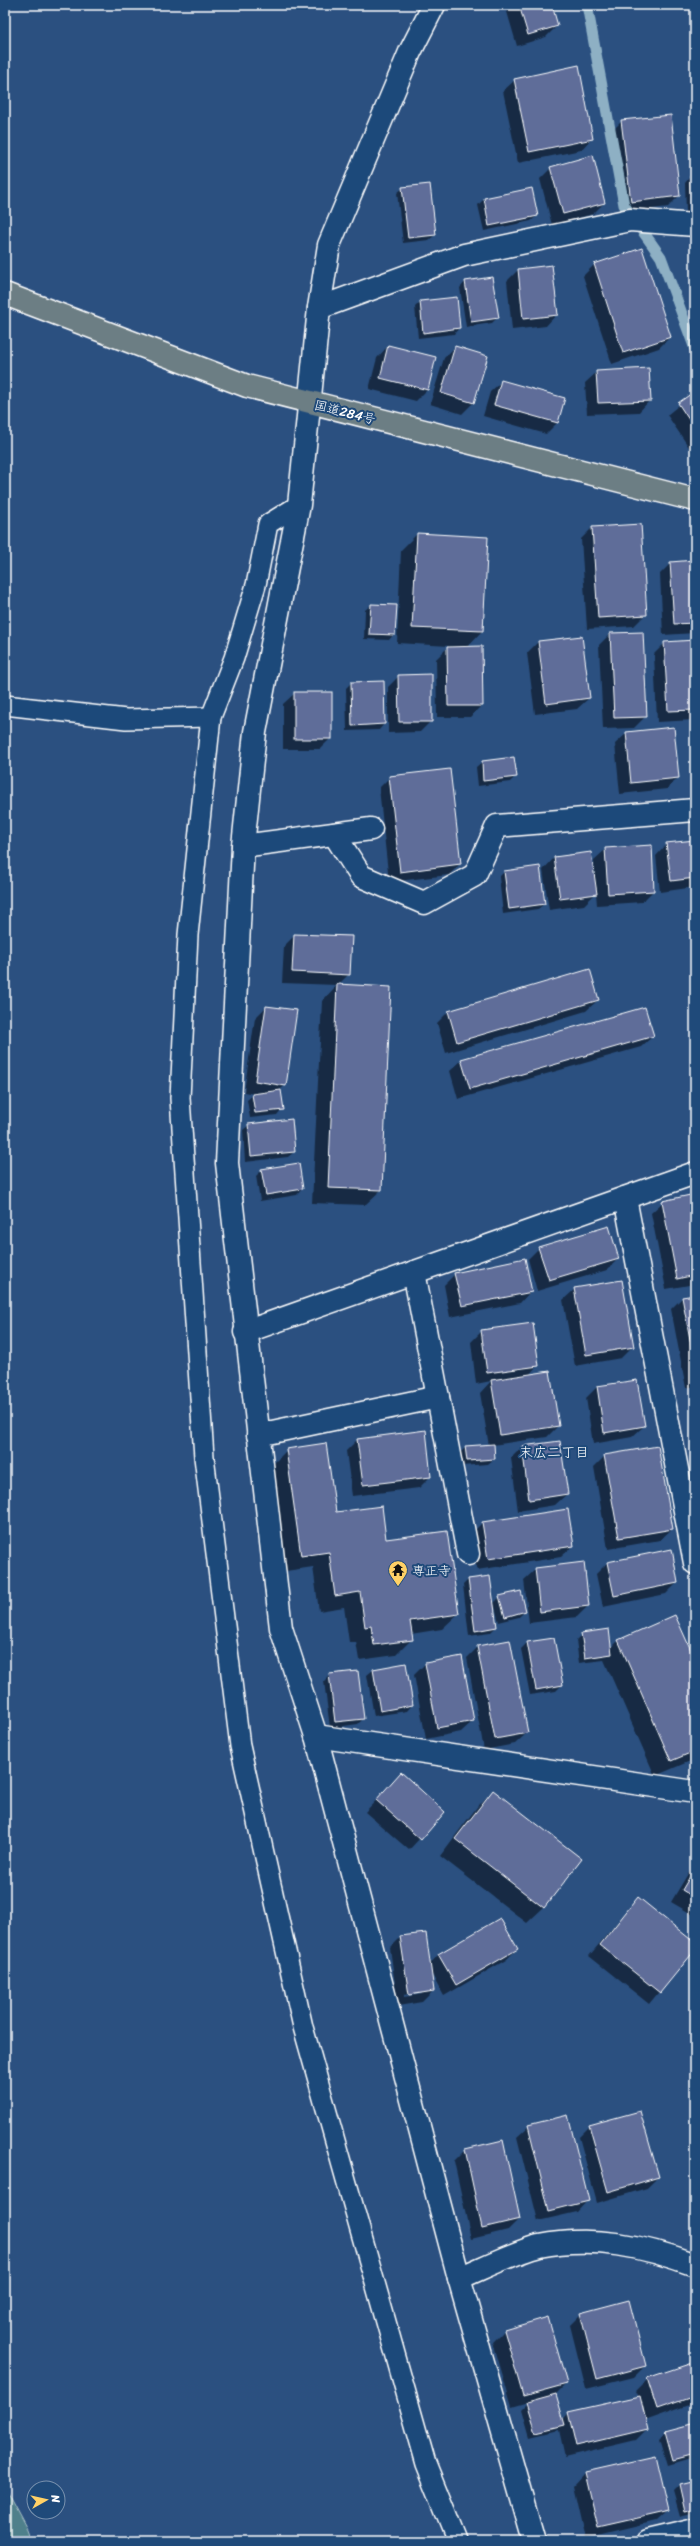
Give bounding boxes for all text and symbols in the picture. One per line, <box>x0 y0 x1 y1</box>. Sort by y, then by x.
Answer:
street label: 国道284号 <box>312 393 378 431</box>
district label: 末広二丁目 <box>519 1440 589 1465</box>
temple icon: 専正寺 <box>387 1559 409 1587</box>
place label: 専正寺 <box>412 1559 451 1582</box>
north arrow <box>26 2480 66 2520</box>
text: N <box>45 2493 65 2504</box>

